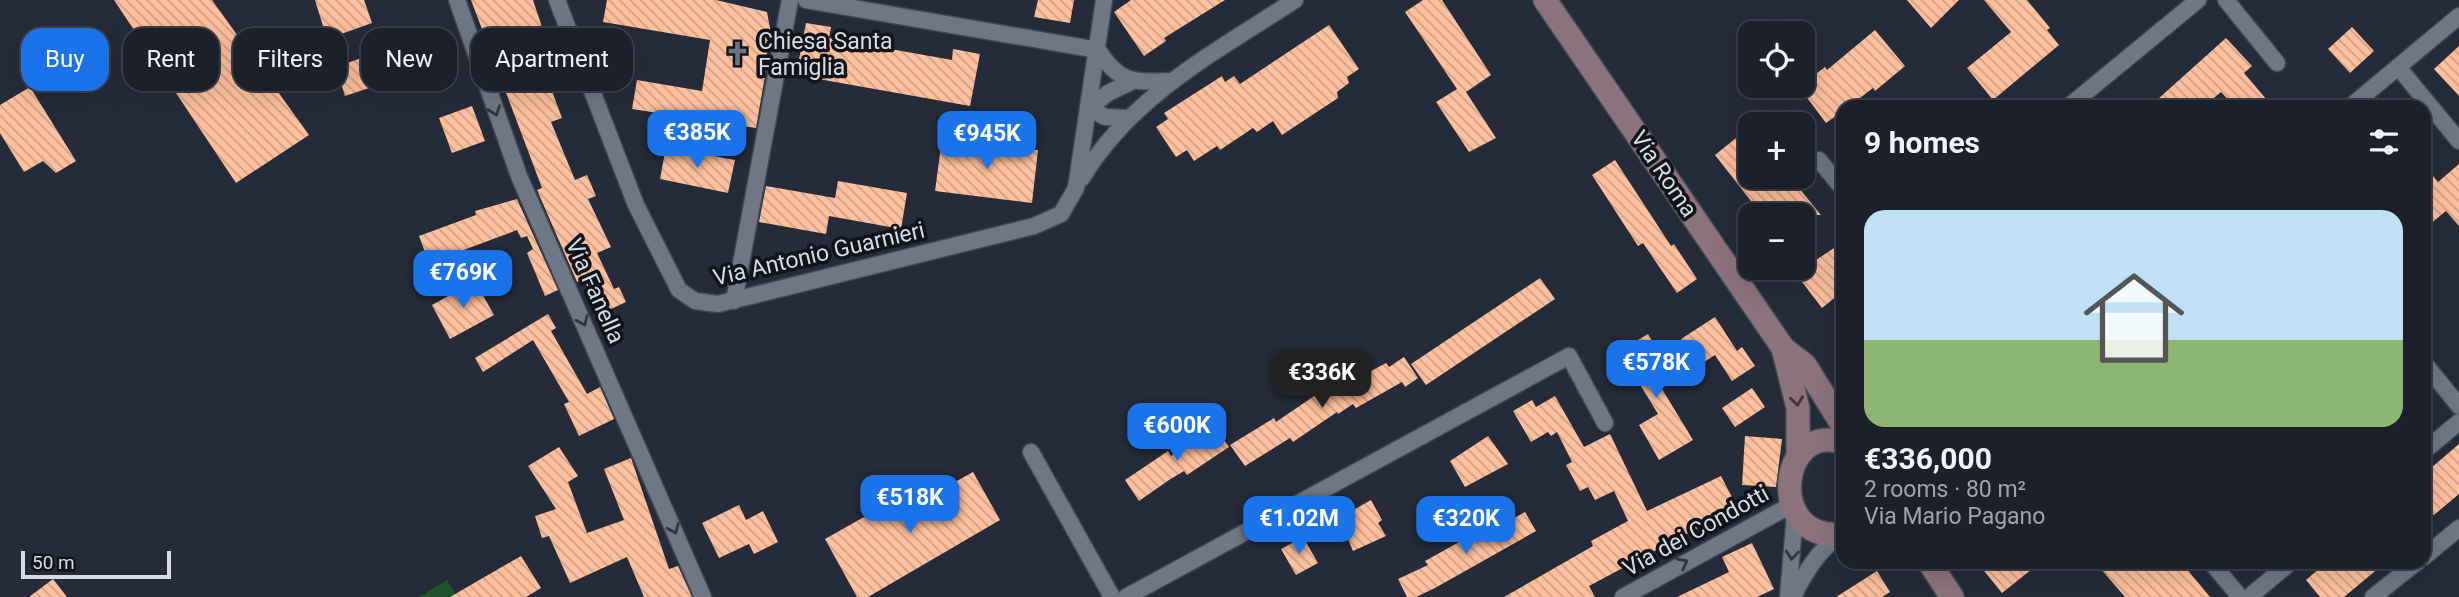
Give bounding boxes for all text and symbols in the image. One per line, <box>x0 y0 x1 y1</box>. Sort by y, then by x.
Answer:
map controls <box>1738 21 1815 280</box>
button: locate <box>1738 21 1815 98</box>
chip: Buy <box>21 28 109 91</box>
chip: Rent <box>123 28 219 91</box>
chip: Filters <box>233 28 347 91</box>
chip: New <box>361 28 457 91</box>
chip: Apartment <box>471 28 633 91</box>
place label: Chiesa Santa Famiglia <box>758 28 892 81</box>
church icon: Chiesa Santa Famiglia <box>724 40 752 68</box>
one-way arrow <box>487 104 501 116</box>
pin: €385K <box>648 110 746 170</box>
pin: €945K <box>938 111 1036 171</box>
button: + <box>1738 112 1815 189</box>
text: €385K <box>663 119 731 146</box>
text: €945K <box>953 120 1021 147</box>
icon: filters <box>2365 123 2403 161</box>
text: 9 homes <box>1864 125 1980 160</box>
street label: Via Roma <box>1625 126 1703 222</box>
button: − <box>1738 203 1815 280</box>
street label: Via Antonio Guarnieri <box>711 217 927 291</box>
street label: Via Fanella <box>560 234 630 348</box>
pin: €769K <box>414 250 512 310</box>
icon: home <box>2071 255 2197 381</box>
text: €769K <box>429 259 497 286</box>
one-way arrow <box>575 313 589 326</box>
pin: €578K <box>1607 340 1705 400</box>
text: €578K <box>1622 349 1690 376</box>
pin: €336K <box>1273 350 1371 410</box>
text: €336K <box>1288 359 1356 386</box>
one-way arrow <box>1789 395 1804 407</box>
pin: €600K <box>1128 404 1226 463</box>
text: €600K <box>1143 412 1211 439</box>
text: €336,000 <box>1864 441 1992 476</box>
pin: €518K <box>861 476 959 535</box>
text: 2 rooms · 80 m² <box>1864 476 2026 503</box>
street label: Via dei Condotti <box>1618 480 1774 582</box>
text: €518K <box>876 484 944 511</box>
pin: €1.02M <box>1242 496 1356 556</box>
pin: €320K <box>1417 496 1515 556</box>
text: Via Mario Pagano <box>1864 503 2045 530</box>
text: €1.02M <box>1259 505 1339 532</box>
text: €320K <box>1432 505 1500 532</box>
one-way arrow <box>666 522 680 534</box>
scale bar <box>21 548 172 580</box>
one-way arrow <box>1785 550 1800 561</box>
text: 50 m <box>32 551 75 574</box>
one-way arrow <box>1676 558 1688 572</box>

